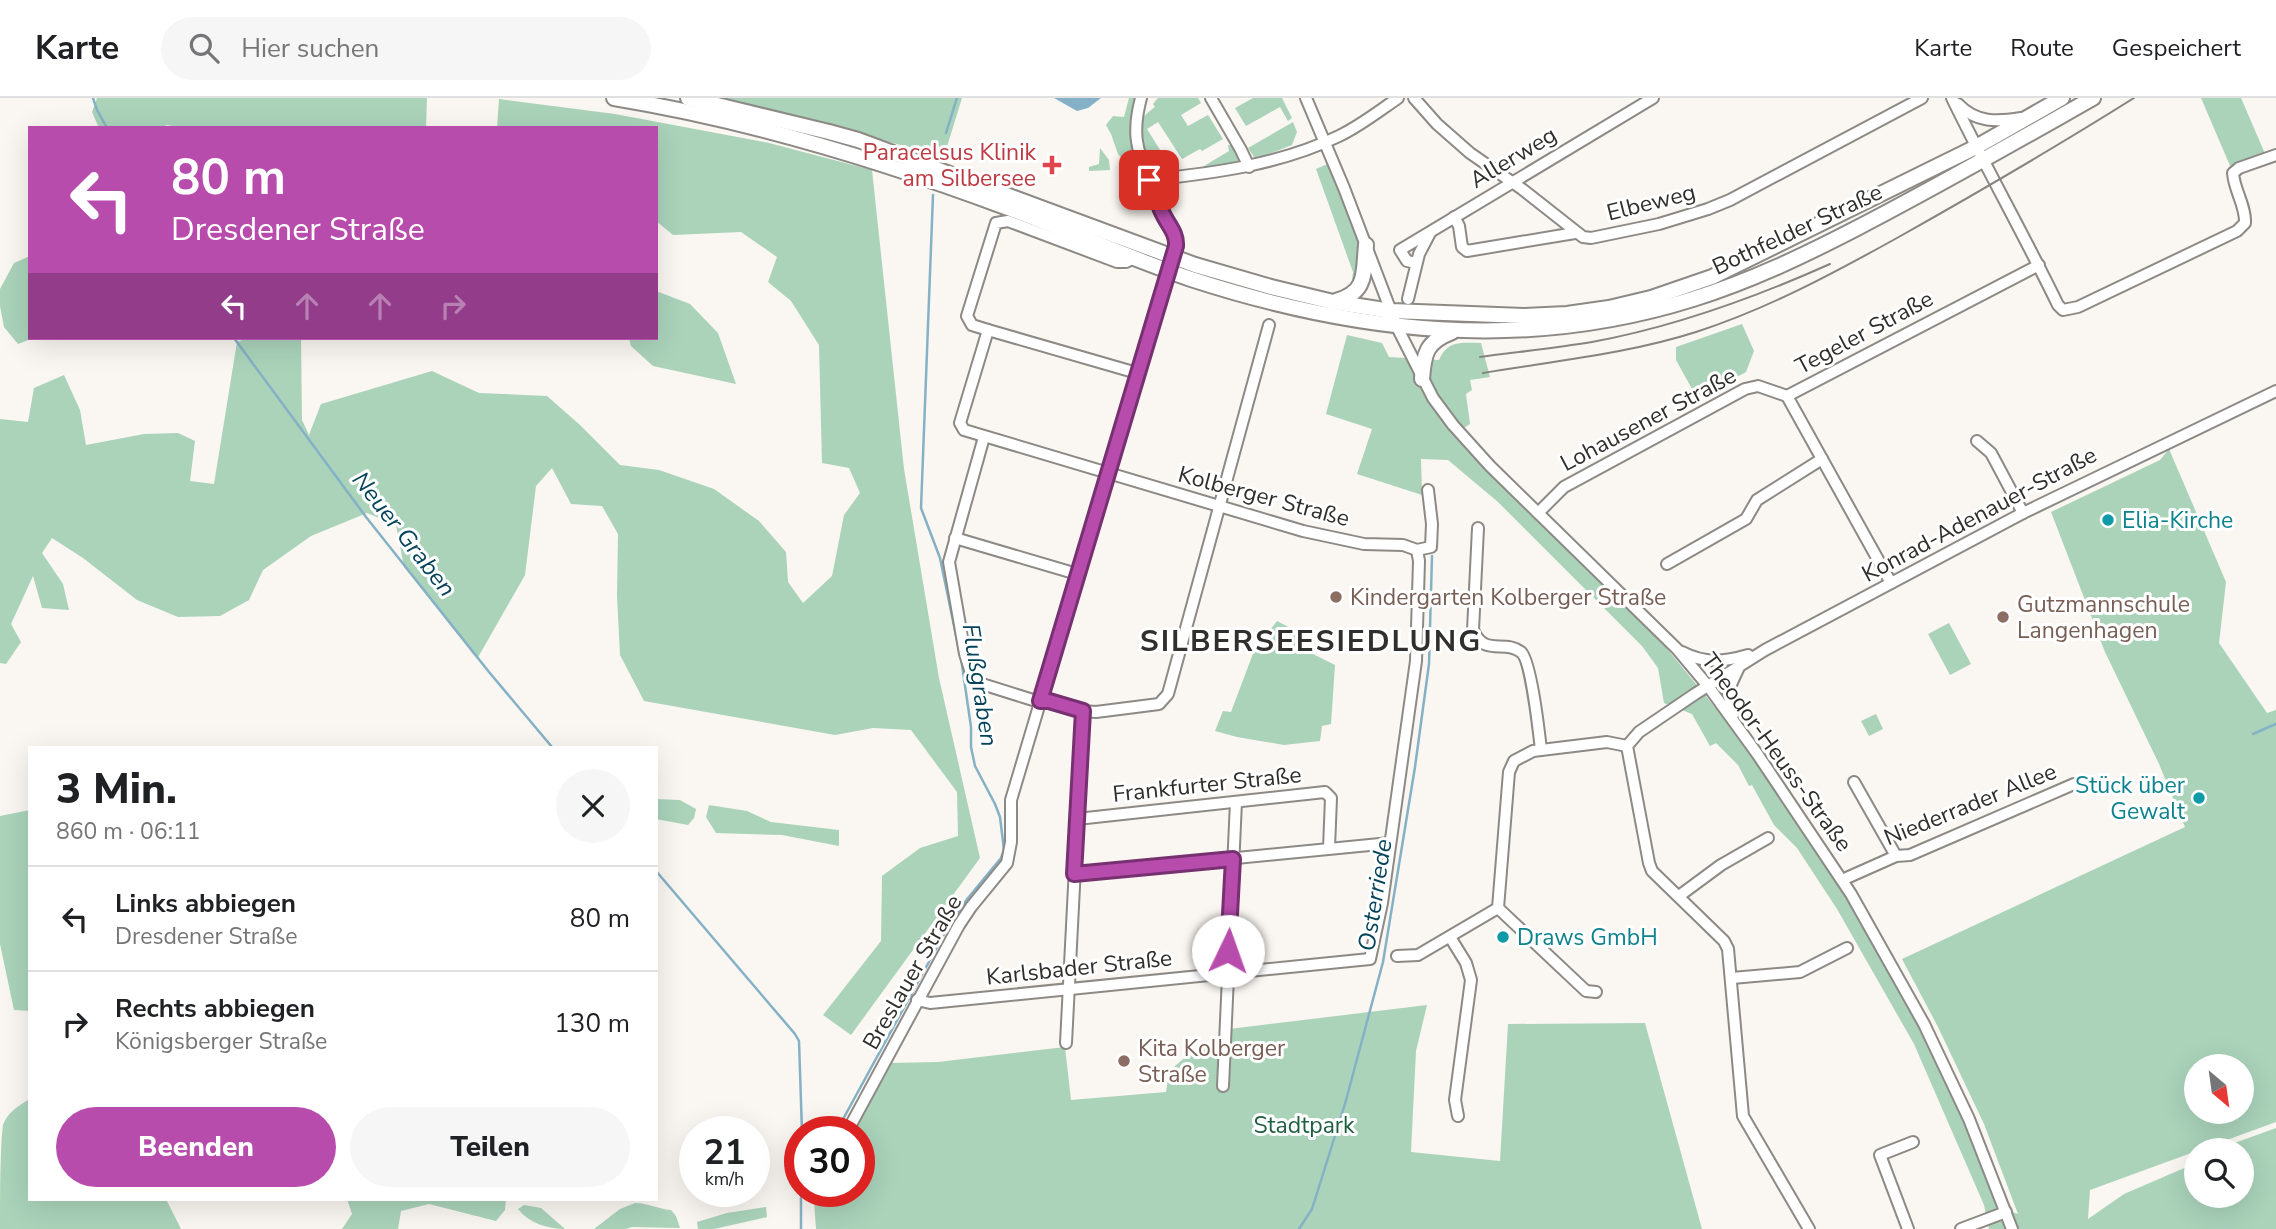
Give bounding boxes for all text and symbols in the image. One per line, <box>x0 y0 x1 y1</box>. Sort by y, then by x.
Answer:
search box <box>161 17 651 80</box>
text: Karte <box>35 26 119 71</box>
icon: search <box>185 29 223 67</box>
text: Hier suchen <box>241 31 379 66</box>
text: Karte <box>1914 32 1972 64</box>
text: Route <box>2010 32 2074 64</box>
text: Gespeichert <box>2112 32 2241 64</box>
street label: Allerweg <box>1464 119 1563 196</box>
place label: Paracelsus Klinik am Silbersee <box>863 137 1036 194</box>
text: 80 m <box>171 144 286 211</box>
pin <box>1119 150 1179 210</box>
icon: left <box>56 154 147 245</box>
marker: Paracelsus Klinik am Silbersee <box>1042 155 1062 175</box>
icon: arrive <box>1130 161 1168 199</box>
street label: Elbeweg <box>1603 176 1699 228</box>
street label: Bothfelder Straße <box>1707 176 1887 282</box>
text: Dresdener Straße <box>171 208 425 251</box>
street label: Tegeler Straße <box>1790 283 1939 382</box>
icon: left <box>215 287 253 325</box>
icon: ahead <box>288 287 326 325</box>
icon: ahead <box>361 287 399 325</box>
icon: right <box>434 287 472 325</box>
street label: Lohausener Straße <box>1555 360 1742 479</box>
street label: Konrad-Adenauer-Straße <box>1856 439 2102 590</box>
street label: Kolberger Straße <box>1175 459 1353 534</box>
water label: Neuer Graben <box>345 465 463 603</box>
place label: Elia-Kirche <box>2122 505 2233 536</box>
marker: Elia-Kirche <box>2100 512 2116 528</box>
place label: Kindergarten Kolberger Straße <box>1350 582 1666 613</box>
marker: Kindergarten Kolberger Straße <box>1328 589 1344 605</box>
place label: Gutzmannschule Langenhagen <box>2017 589 2190 646</box>
marker: Gutzmannschule Langenhagen <box>1995 609 2011 625</box>
water label: Flußgraben <box>954 621 1006 749</box>
district label: SILBERSEESIEDLUNG <box>1140 621 1482 662</box>
street label: Theodor-Heuss-Straße <box>1694 647 1859 858</box>
street label: Niederrader Allee <box>1879 756 2061 853</box>
street label: Frankfurter Straße <box>1111 759 1303 810</box>
text: 3 Min. <box>56 761 177 818</box>
button: close <box>556 769 630 843</box>
place label: Stück über Gewalt <box>2075 770 2186 827</box>
marker: Stück über Gewalt <box>2191 790 2207 806</box>
text: 860 m · 06:11 <box>56 816 201 847</box>
water label: Osterriede <box>1350 836 1400 953</box>
text: Links abbiegen <box>115 886 296 921</box>
street label: Breslauer Straße <box>855 889 969 1055</box>
icon: left <box>56 900 94 938</box>
text: 80 m <box>570 901 630 936</box>
position arrow <box>1191 914 1265 988</box>
text: Dresdener Straße <box>115 921 297 952</box>
place label: Draws GmbH <box>1517 922 1658 953</box>
marker: Draws GmbH <box>1495 929 1511 945</box>
street label: Karlsbader Straße <box>985 942 1174 993</box>
text: Rechts abbiegen <box>115 991 315 1026</box>
icon: right <box>56 1005 94 1043</box>
text: 130 m <box>554 1006 630 1041</box>
text: Königsberger Straße <box>115 1026 327 1057</box>
place label: Kita Kolberger Straße <box>1138 1033 1286 1090</box>
marker: Kita Kolberger Straße <box>1116 1053 1132 1069</box>
north arrow <box>2184 1054 2254 1124</box>
map controls <box>2184 1054 2254 1208</box>
button: Beenden <box>56 1107 336 1187</box>
button: Teilen <box>350 1107 630 1187</box>
park label: Stadtpark <box>1253 1110 1355 1141</box>
speed limit sign: 30 <box>784 1116 875 1207</box>
text: 21 <box>703 1129 746 1176</box>
button: search <box>2184 1138 2254 1208</box>
text: km/h <box>705 1167 744 1191</box>

